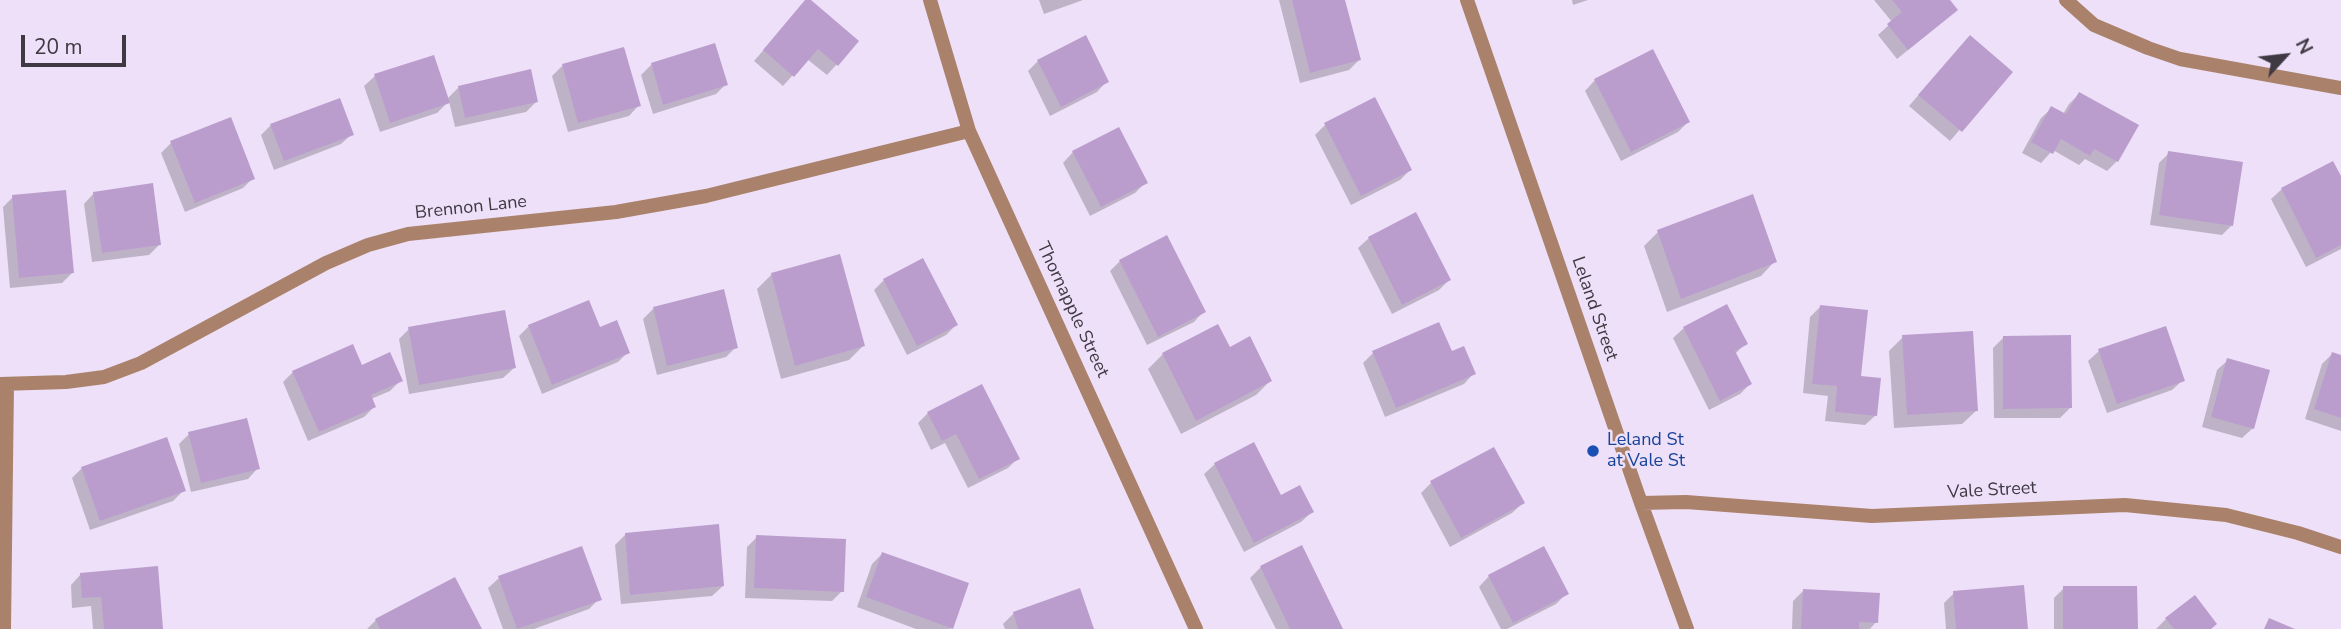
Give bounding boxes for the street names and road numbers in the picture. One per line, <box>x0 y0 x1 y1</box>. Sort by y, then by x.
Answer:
street label: Brennon Lane <box>414 191 528 225</box>
street label: Thornapple Street <box>1031 239 1113 381</box>
street label: Leland Street <box>1566 254 1622 364</box>
street label: Vale Street <box>1947 478 2037 504</box>

